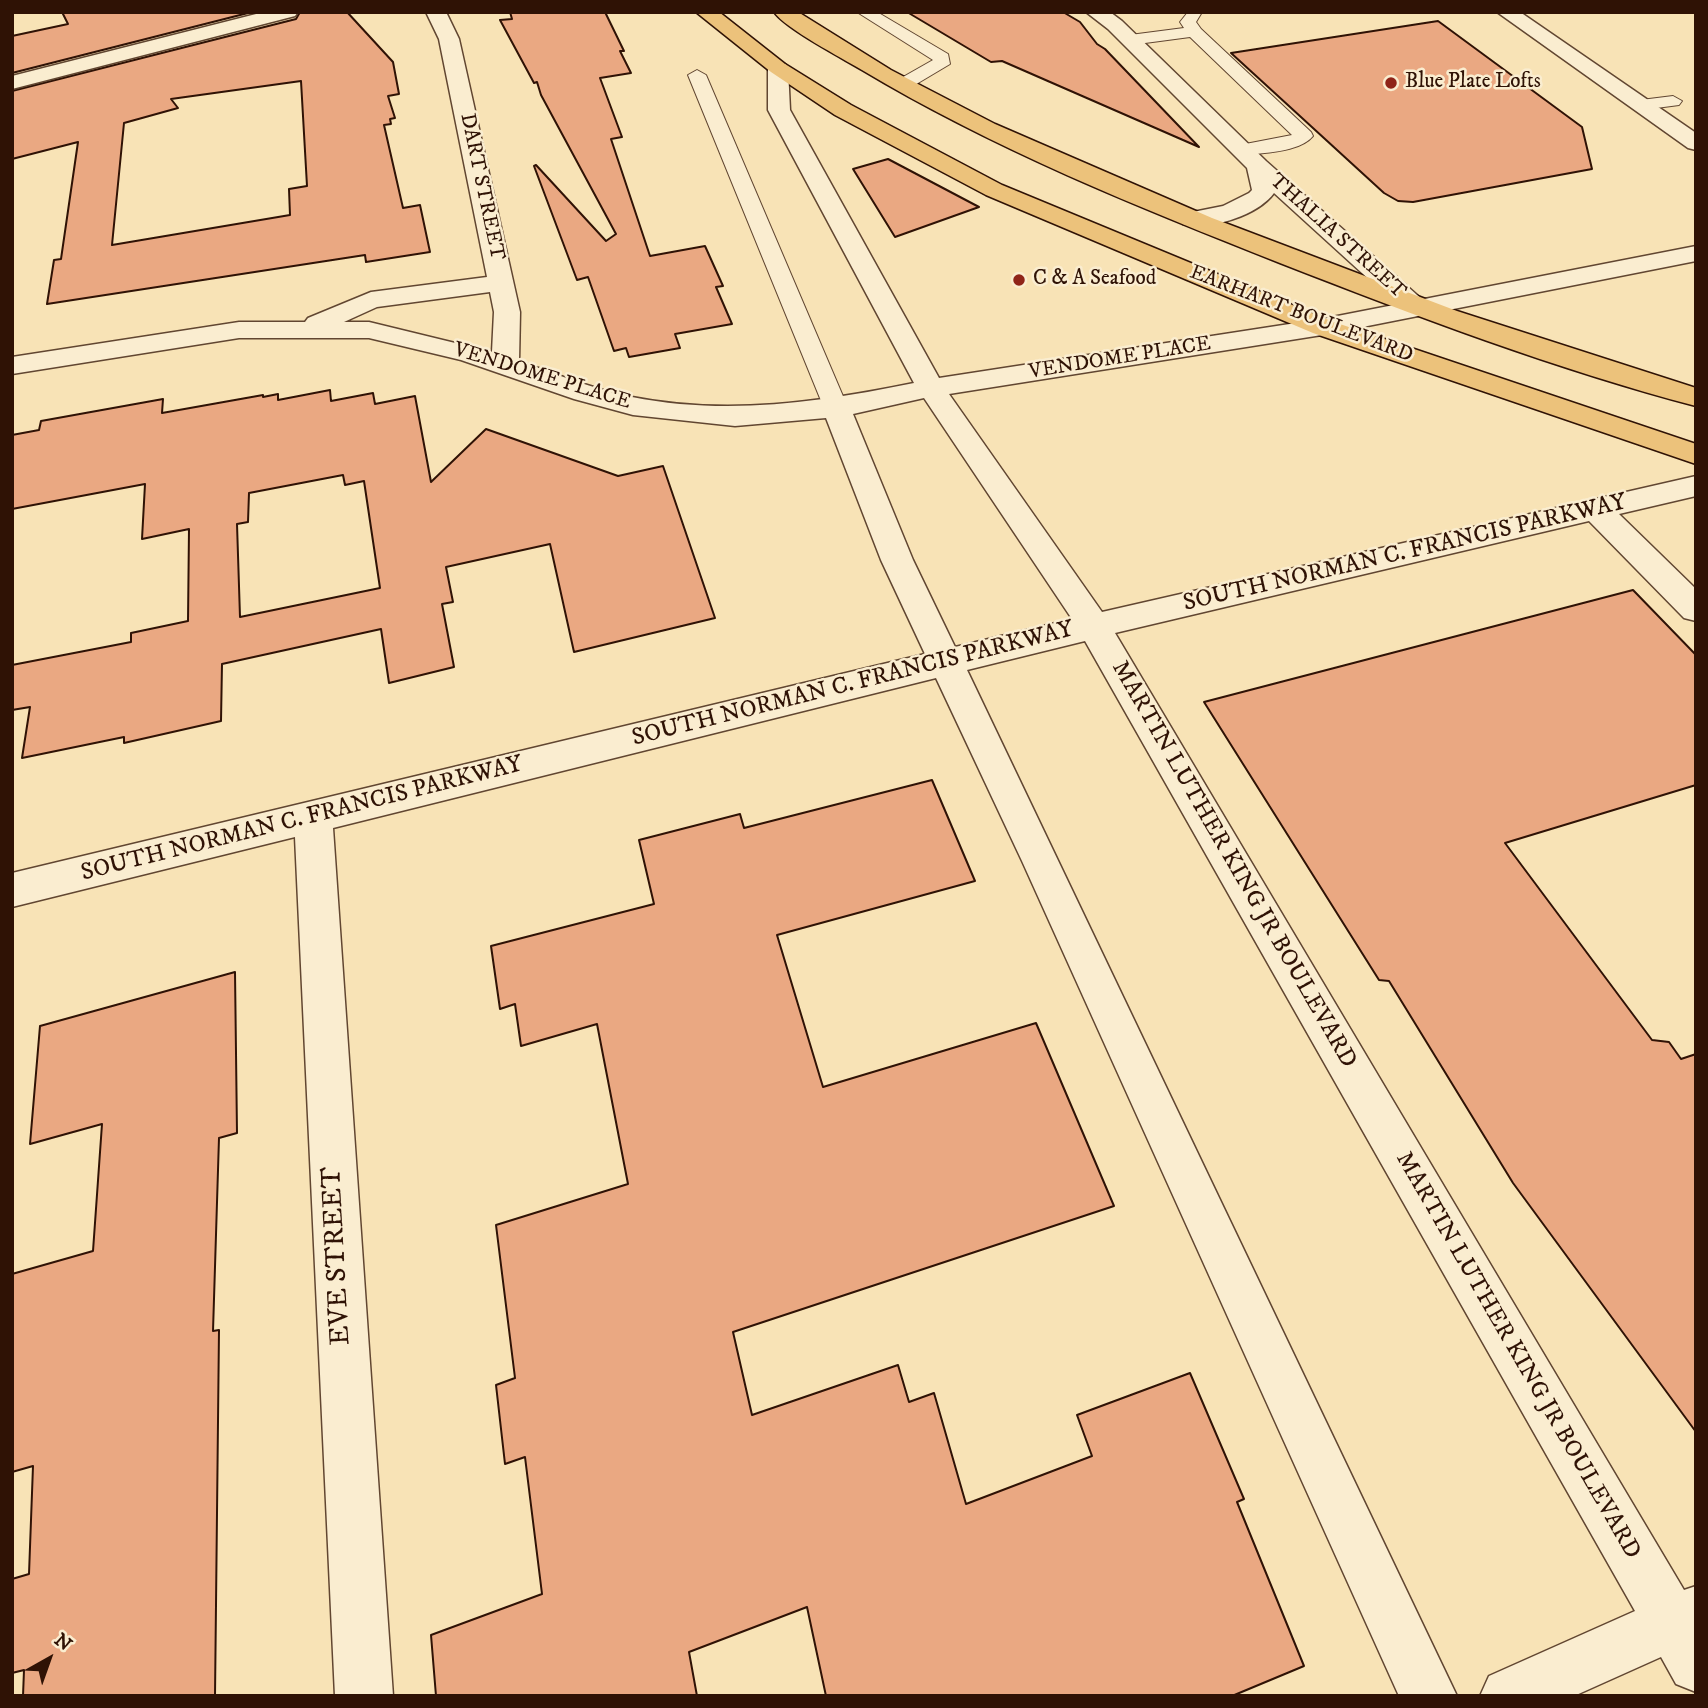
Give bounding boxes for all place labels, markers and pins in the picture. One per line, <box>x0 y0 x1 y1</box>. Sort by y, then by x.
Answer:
place label: Blue Plate Lofts <box>1405 70 1541 96</box>
marker: Blue Plate Lofts <box>1383 75 1399 91</box>
place label: C & A Seafood <box>1033 267 1156 293</box>
marker: C & A Seafood <box>1011 272 1027 288</box>

